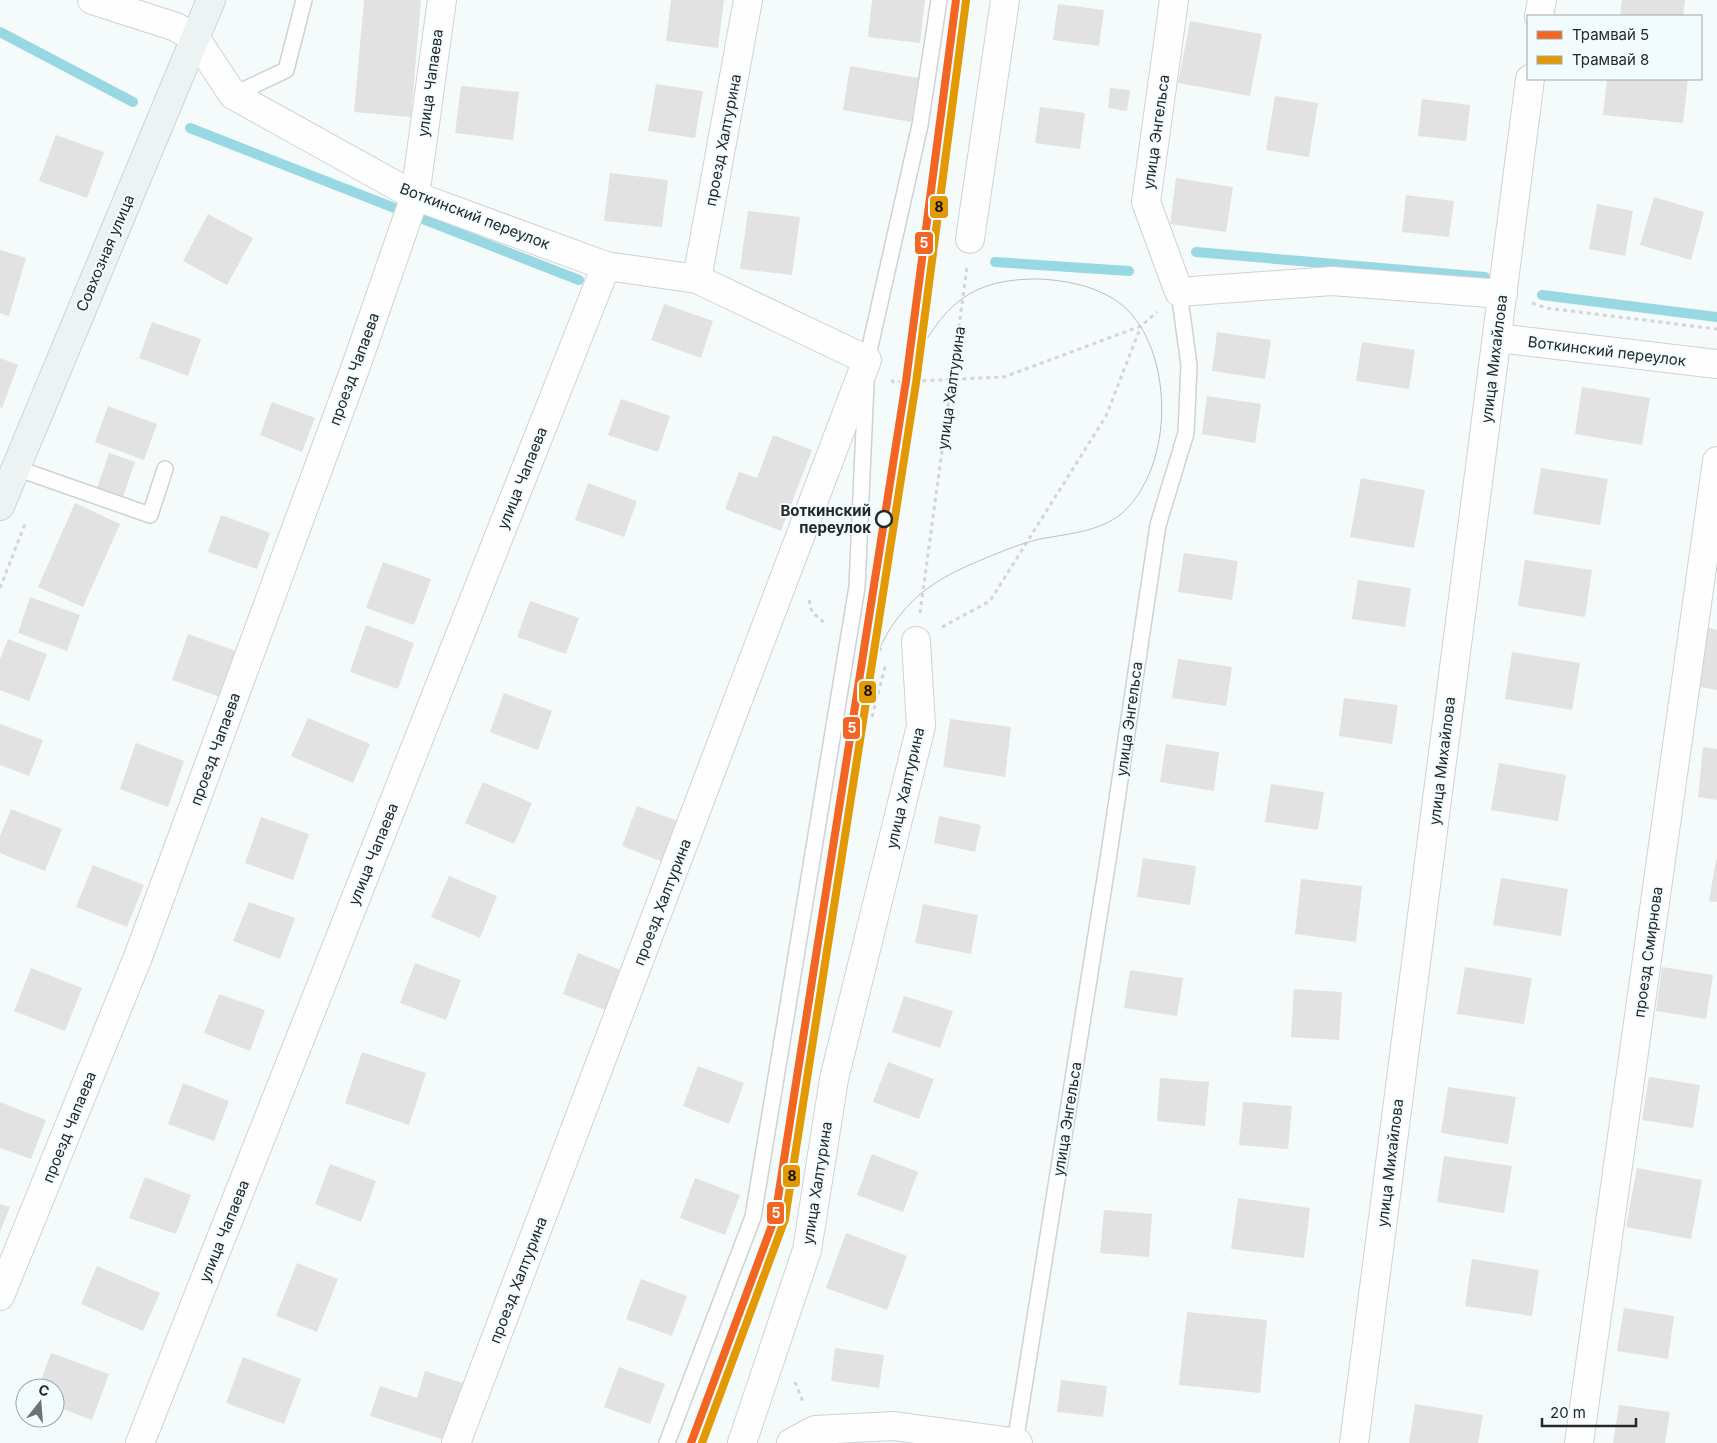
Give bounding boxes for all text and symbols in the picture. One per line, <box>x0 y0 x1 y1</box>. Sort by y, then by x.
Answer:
legend <box>1527 15 1702 80</box>
text: Трамвай 5 <box>1572 25 1649 44</box>
street label: улица Чапаева <box>413 28 447 138</box>
text: Трамвай 8 <box>1572 50 1649 69</box>
street label: проезд Халтурина <box>701 72 745 208</box>
street label: улица Энгельса <box>1139 73 1173 191</box>
street label: Воткинский переулок <box>397 179 553 253</box>
street label: Совхозная улица <box>72 192 138 314</box>
line badge: 8 <box>929 195 949 219</box>
text: 8 <box>934 198 944 215</box>
line badge: 5 <box>914 231 934 255</box>
text: 5 <box>920 234 929 251</box>
street label: улица Михайлова <box>1477 294 1511 424</box>
street label: проезд Чапаева <box>325 310 383 428</box>
street label: улица Халтурина <box>933 325 969 451</box>
street label: Воткинский переулок <box>1527 332 1687 370</box>
street label: улица Чапаева <box>493 424 551 532</box>
place label: Воткинский переулок <box>780 501 871 537</box>
marker: Воткинский переулок <box>875 510 893 528</box>
street label: улица Энгельса <box>1112 660 1146 778</box>
line badge: 8 <box>858 680 877 704</box>
text: 8 <box>863 682 873 699</box>
street label: проезд Чапаева <box>186 690 244 808</box>
street label: улица Михайлова <box>1425 696 1459 826</box>
line badge: 5 <box>842 716 861 740</box>
text: 5 <box>848 719 857 736</box>
street label: улица Халтурина <box>882 725 928 851</box>
street label: улица Чапаева <box>344 800 402 908</box>
street label: проезд Халтурина <box>629 836 695 968</box>
street label: проезд Смирнова <box>1629 885 1667 1019</box>
street label: улица Энгельса <box>1049 1060 1085 1178</box>
street label: проезд Чапаева <box>38 1068 100 1186</box>
street label: улица Михайлова <box>1373 1098 1407 1228</box>
street label: улица Халтурина <box>798 1120 836 1246</box>
line badge: 8 <box>782 1164 801 1188</box>
text: 8 <box>787 1167 797 1184</box>
street label: улица Чапаева <box>195 1177 253 1285</box>
line badge: 5 <box>766 1201 785 1225</box>
text: 5 <box>772 1204 781 1221</box>
street label: проезд Халтурина <box>485 1214 551 1346</box>
north arrow <box>15 1378 65 1428</box>
text: С <box>37 1380 51 1400</box>
scale bar <box>1542 1396 1636 1428</box>
text: 20 m <box>1550 1403 1586 1422</box>

